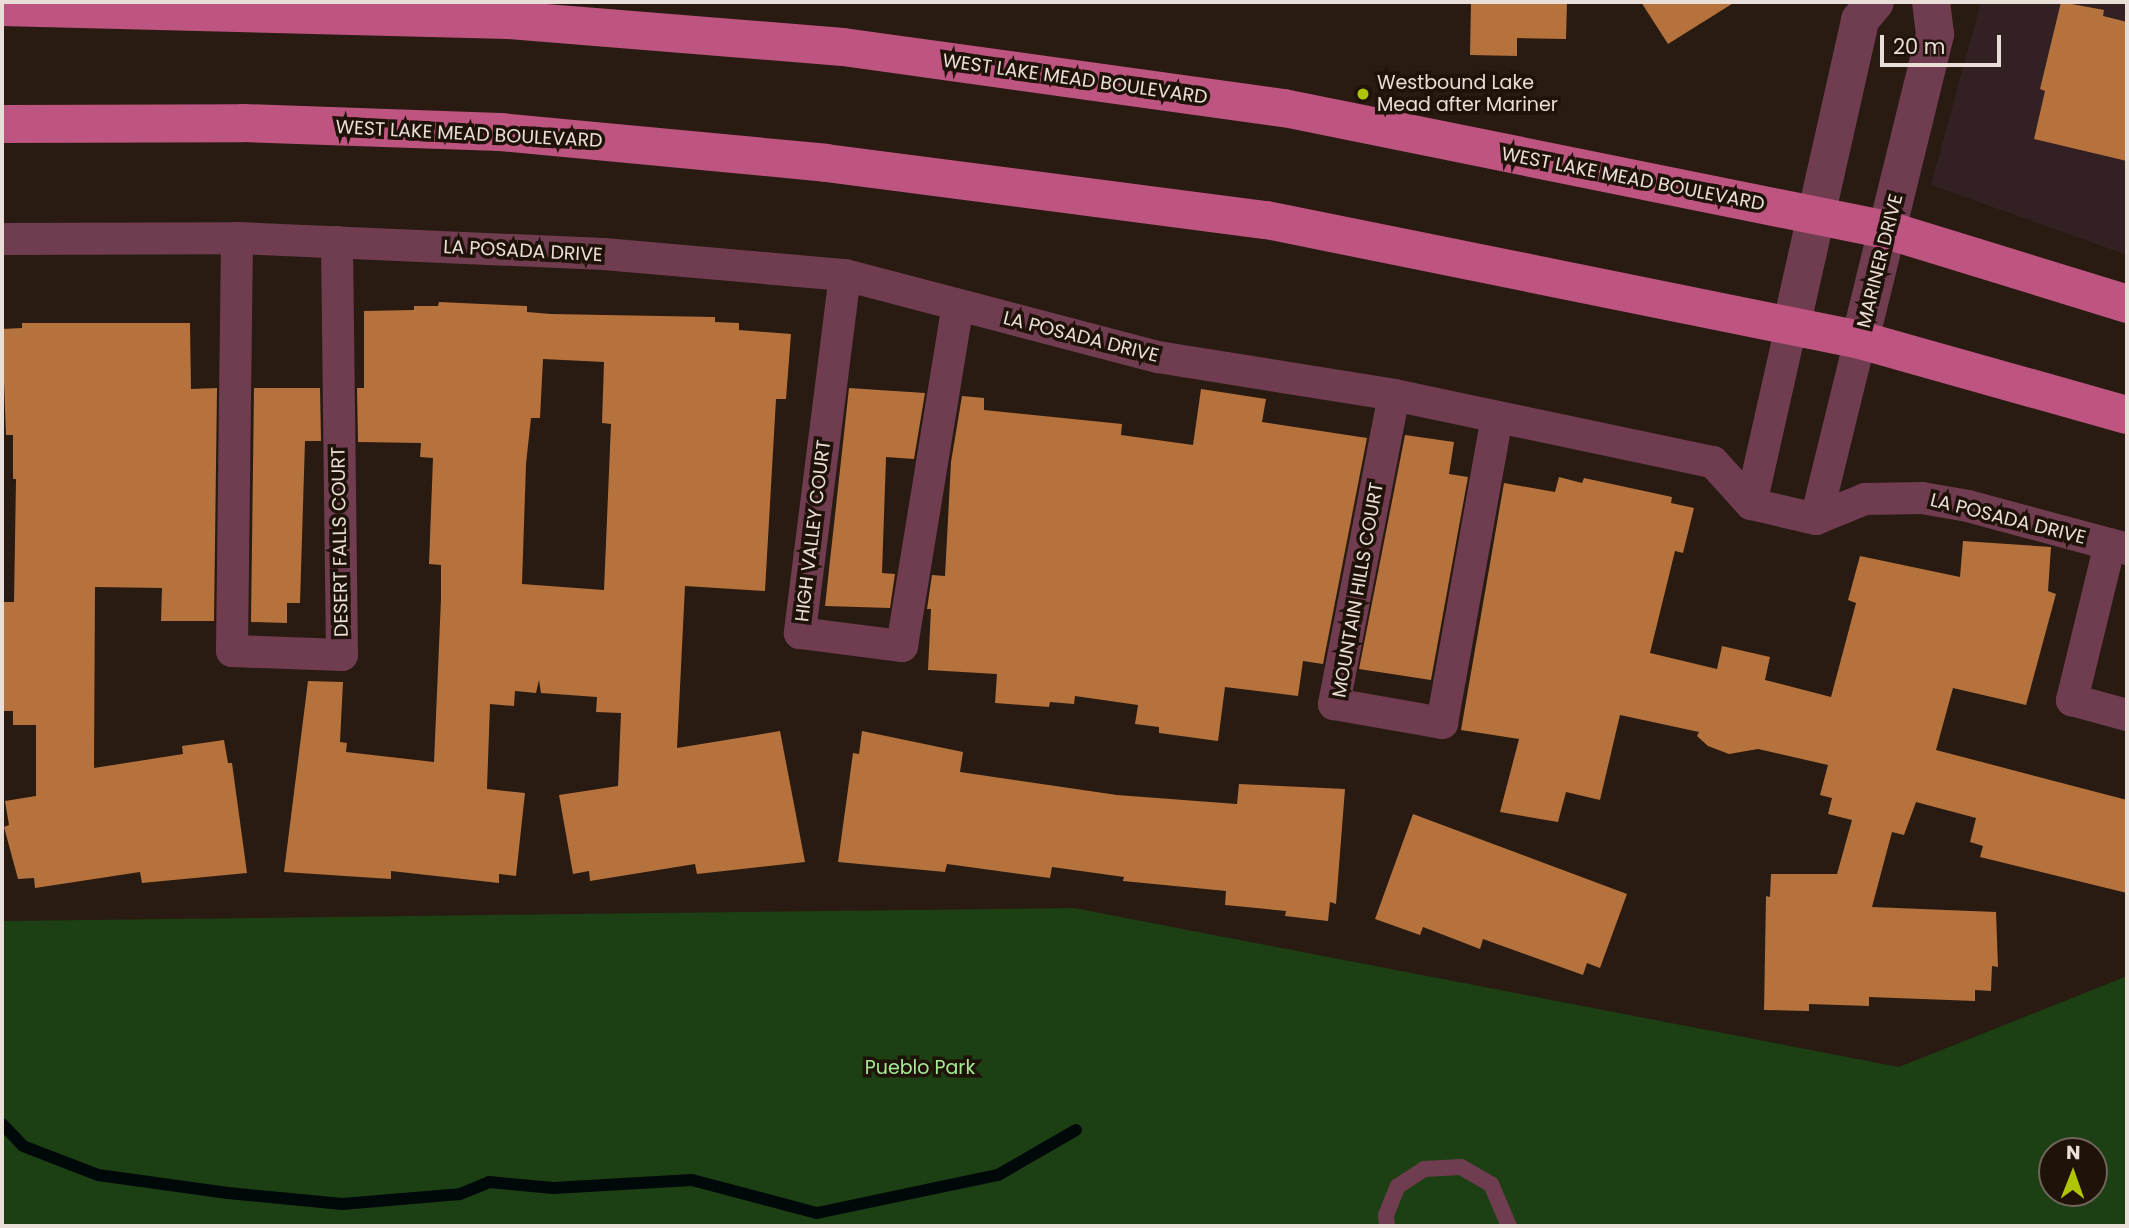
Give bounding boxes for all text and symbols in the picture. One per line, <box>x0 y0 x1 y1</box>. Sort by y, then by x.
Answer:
scale bar <box>1884 21 2005 65</box>
text: 20 m <box>1893 32 1946 61</box>
street label: WEST LAKE MEAD BOULEVARD <box>941 49 1209 109</box>
place label: Westbound Lake Mead after Mariner <box>1377 72 1558 116</box>
marker: Westbound Lake Mead after Mariner <box>1355 86 1371 102</box>
street label: WEST LAKE MEAD BOULEVARD <box>335 116 603 152</box>
street label: WEST LAKE MEAD BOULEVARD <box>1500 142 1766 216</box>
street label: MARINER DRIVE <box>1852 192 1908 330</box>
street label: LA POSADA DRIVE <box>443 235 603 267</box>
street label: LA POSADA DRIVE <box>1001 307 1161 367</box>
street label: HIGH VALLEY COURT <box>791 439 835 623</box>
street label: DESERT FALLS COURT <box>327 447 353 637</box>
street label: MOUNTAIN HILLS COURT <box>1328 480 1388 700</box>
street label: LA POSADA DRIVE <box>1928 489 2088 549</box>
park label: Pueblo Park <box>865 1057 975 1079</box>
north arrow <box>2038 1137 2108 1207</box>
text: N <box>2066 1139 2081 1166</box>

